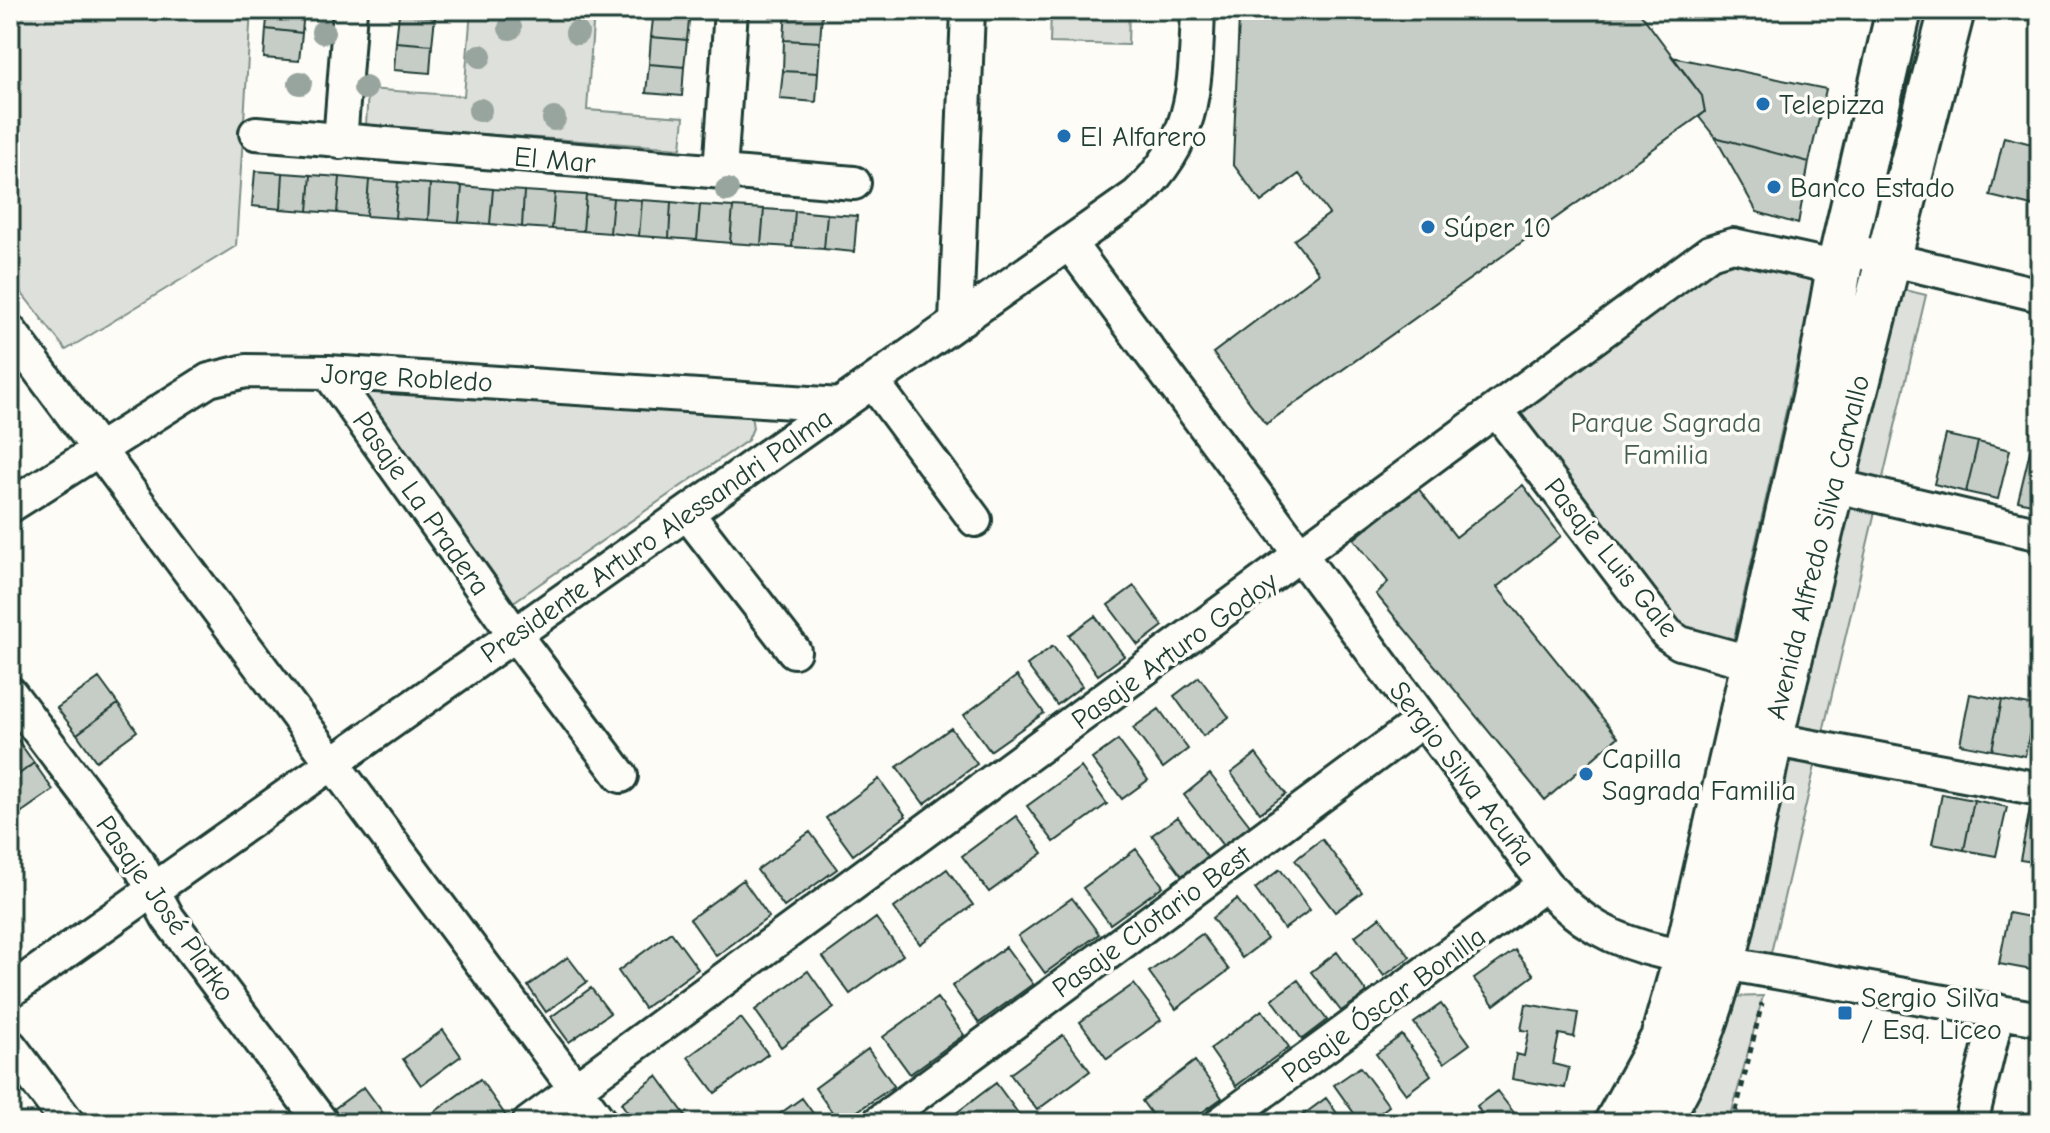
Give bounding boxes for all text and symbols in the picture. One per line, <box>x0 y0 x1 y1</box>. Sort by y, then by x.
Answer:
place label: Telepizza <box>1779 89 1885 121</box>
marker: Telepizza <box>1754 95 1772 113</box>
place label: El Alfarero <box>1080 121 1207 153</box>
marker: El Alfarero <box>1055 127 1073 145</box>
street label: El Mar <box>513 141 597 179</box>
place label: Banco Estado <box>1790 172 1955 204</box>
marker: Banco Estado <box>1765 178 1783 196</box>
place label: Súper 10 <box>1444 212 1551 244</box>
marker: Súper 10 <box>1419 218 1437 236</box>
street label: Jorge Robledo <box>320 358 494 398</box>
street label: Avenida Alfredo Silva Carvallo <box>1760 372 1876 723</box>
street label: Presidente Arturo Alessandri Palma <box>475 402 838 670</box>
street label: Pasaje La Pradera <box>346 406 496 602</box>
park label: Parque Sagrada Familia <box>1571 407 1761 471</box>
street label: Pasaje Luis Gale <box>1537 472 1685 643</box>
street label: Pasaje Arturo Godoy <box>1066 565 1284 736</box>
street label: Sergio Silva Acuña <box>1383 675 1542 872</box>
place label: Capilla Sagrada Familia <box>1602 743 1796 807</box>
marker: Capilla Sagrada Familia <box>1577 765 1595 783</box>
street label: Pasaje José Platko <box>89 810 241 1008</box>
street label: Pasaje Clotario Best <box>1046 839 1258 1004</box>
street label: Pasaje Óscar Bonilla <box>1275 919 1492 1089</box>
place label: Sergio Silva / Esq. Liceo <box>1861 982 2002 1046</box>
marker: Sergio Silva / Esq. Liceo <box>1836 1004 1854 1022</box>

